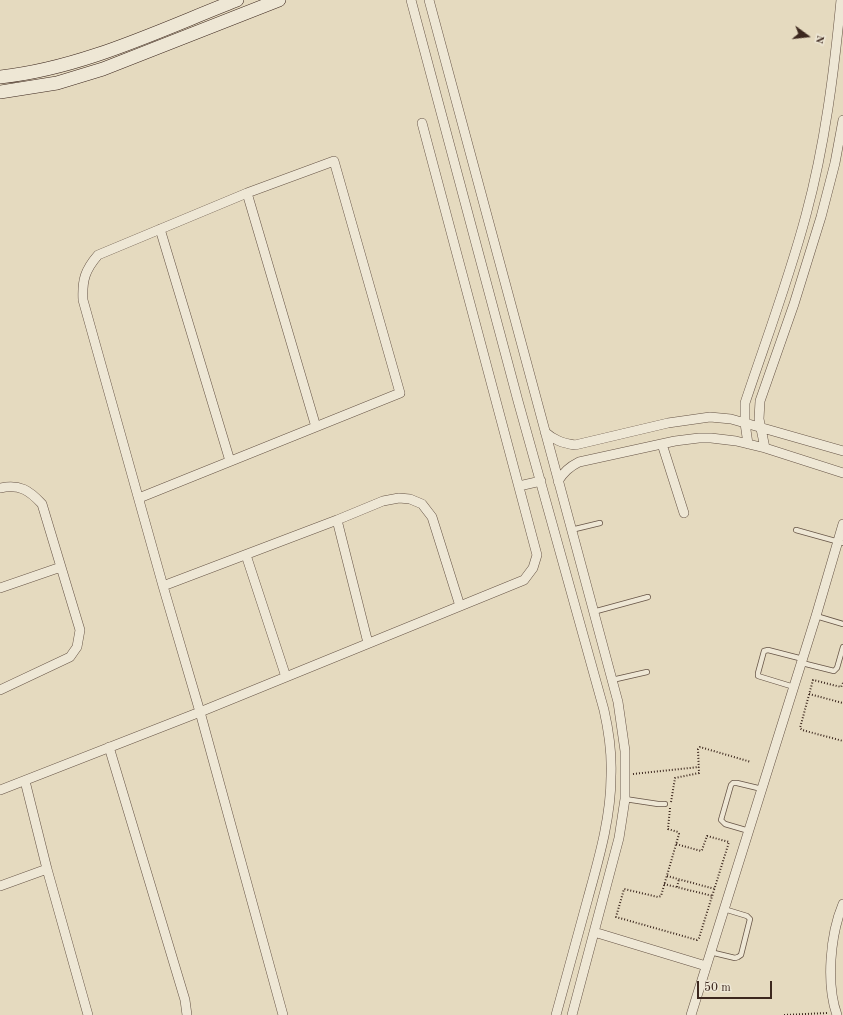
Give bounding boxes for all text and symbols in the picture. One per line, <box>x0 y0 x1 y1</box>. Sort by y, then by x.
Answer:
north arrow <box>787 16 827 56</box>
text: N <box>813 34 825 45</box>
scale bar <box>699 973 774 999</box>
text: 50 m <box>704 982 731 994</box>

